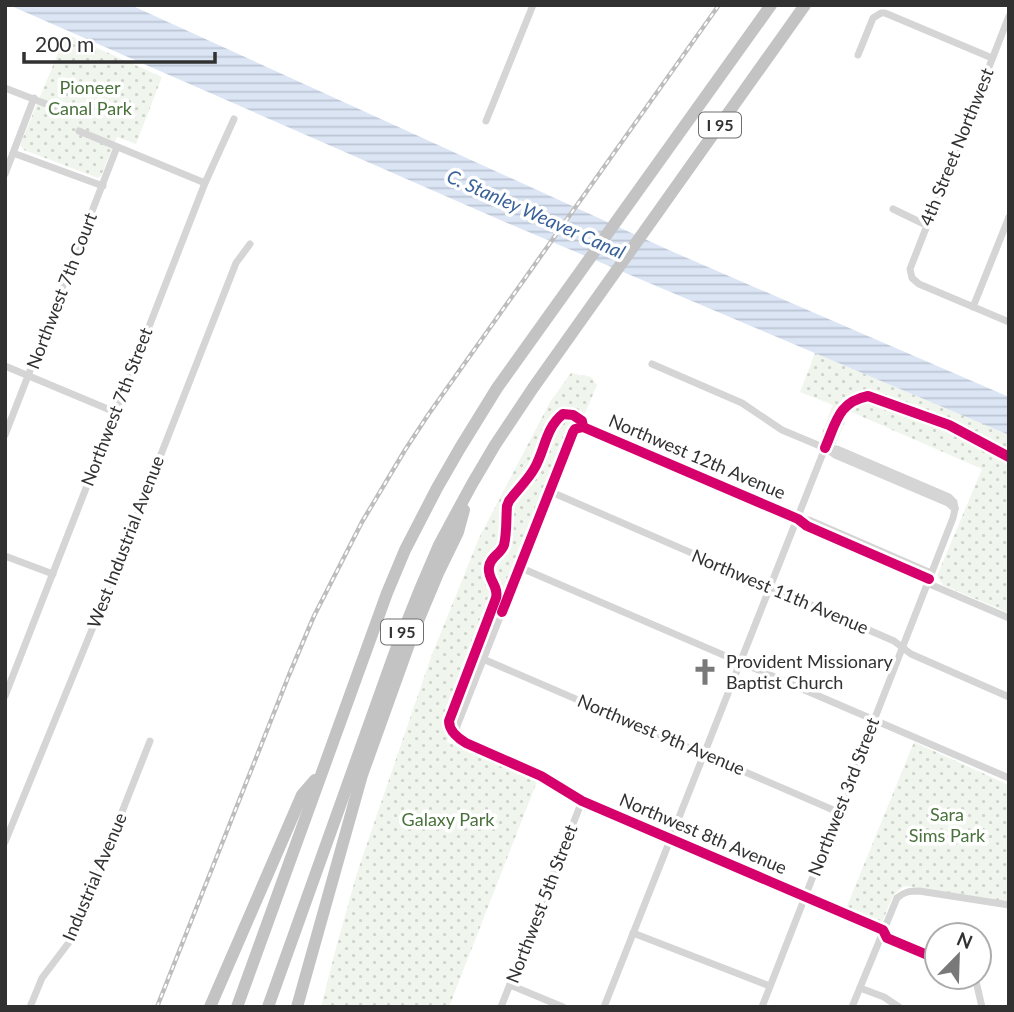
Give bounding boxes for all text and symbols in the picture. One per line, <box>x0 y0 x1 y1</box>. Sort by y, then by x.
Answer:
scale bar <box>24 21 215 65</box>
text: 200 m <box>35 31 94 56</box>
street label: 4th Street Northwest <box>914 64 998 229</box>
park label: Pioneer Canal Park <box>48 76 133 119</box>
road number: I 95 <box>699 113 741 138</box>
water label: C. Stanley Weaver Canal <box>444 164 629 263</box>
street label: Northwest 7th Court <box>21 209 101 372</box>
street label: Northwest 7th Street <box>76 324 157 489</box>
street label: Northwest 12th Avenue <box>606 409 789 503</box>
street label: West Industrial Avenue <box>82 452 168 631</box>
street label: Northwest 11th Avenue <box>689 544 872 638</box>
road number: I 95 <box>381 620 423 645</box>
place label: Provident Missionary Baptist Church <box>726 650 894 693</box>
church icon: Provident Missionary Baptist Church <box>690 657 720 687</box>
street label: Northwest 9th Avenue <box>574 689 748 779</box>
street label: Northwest 3rd Street <box>803 714 884 879</box>
street label: Northwest 8th Avenue <box>616 788 790 878</box>
park label: Sara Sims Park <box>909 803 986 846</box>
park label: Galaxy Park <box>402 808 495 830</box>
street label: Industrial Avenue <box>57 809 131 944</box>
street label: Northwest 5th Street <box>501 821 582 986</box>
north arrow <box>923 921 993 991</box>
text: N <box>954 926 976 953</box>

